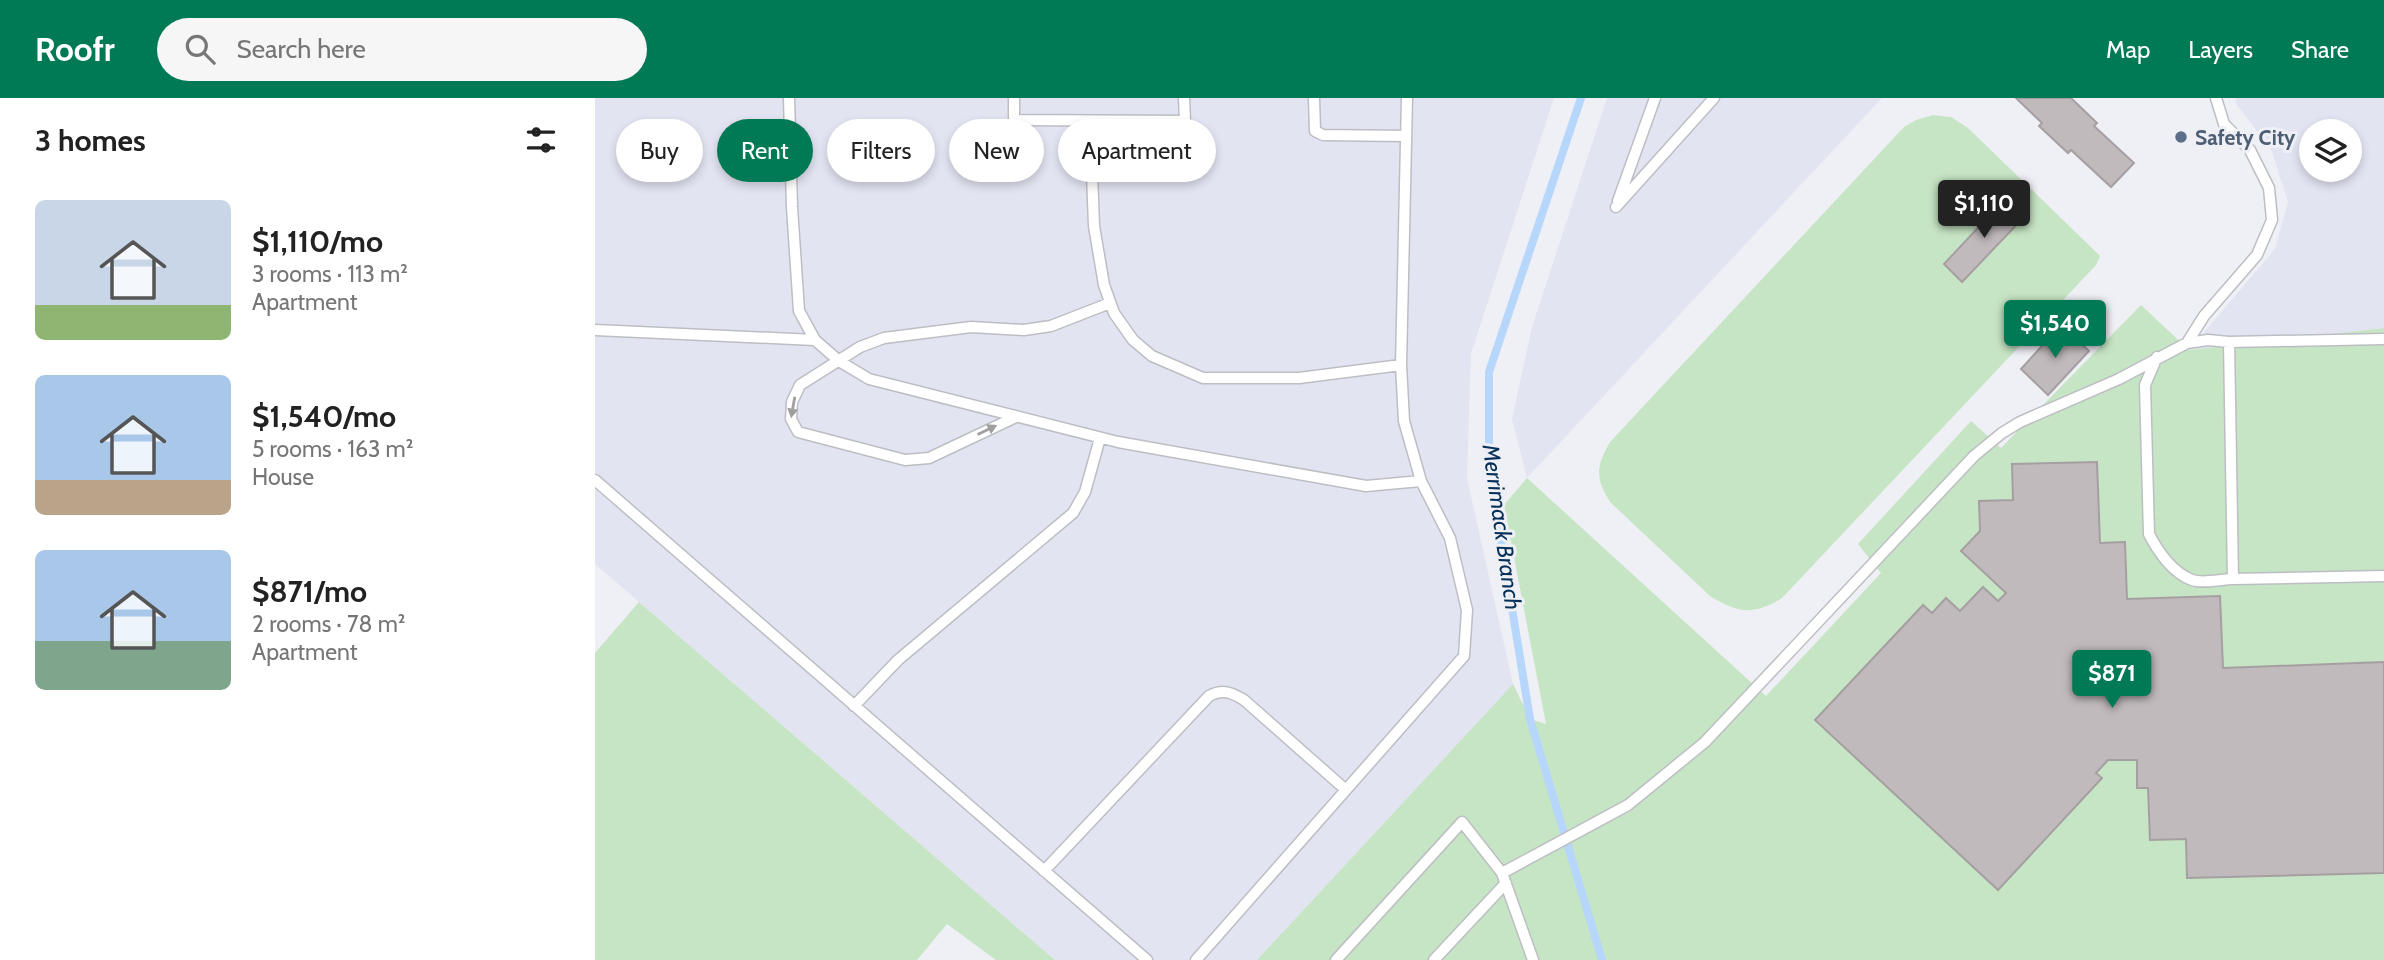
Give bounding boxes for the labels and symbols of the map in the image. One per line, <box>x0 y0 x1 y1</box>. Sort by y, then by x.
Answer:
place label: Safety City <box>2195 125 2296 150</box>
marker: Safety City <box>2173 129 2189 145</box>
pin: $1,110 <box>1927 180 2041 240</box>
pin: $1,540 <box>1998 300 2112 360</box>
one-way arrow <box>787 396 798 418</box>
one-way arrow <box>977 425 998 436</box>
water label: Merrimack Branch <box>1476 441 1527 612</box>
pin: $871 <box>2071 650 2153 710</box>

